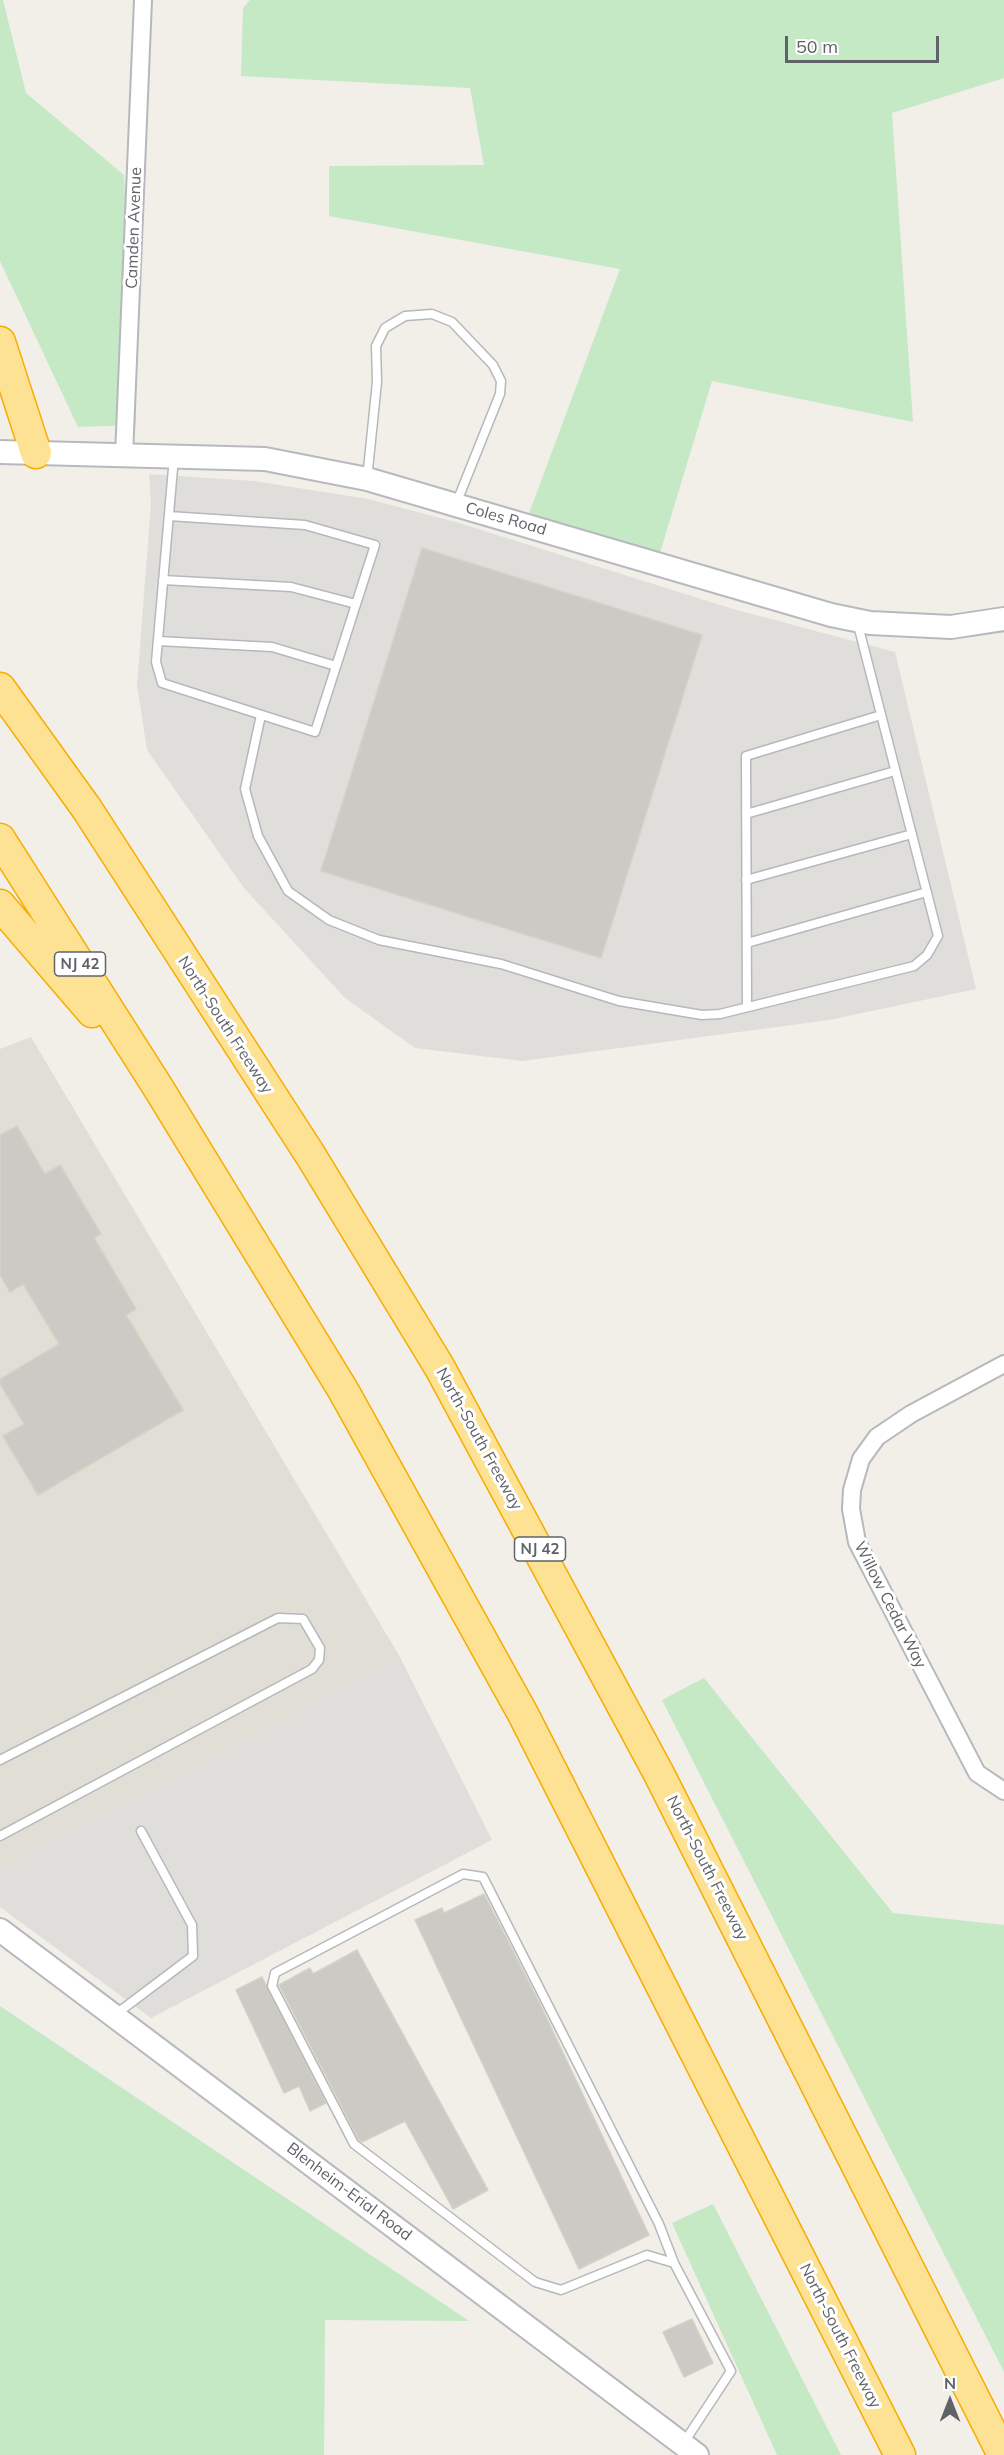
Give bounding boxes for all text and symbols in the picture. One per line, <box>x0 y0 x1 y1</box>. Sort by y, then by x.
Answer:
scale bar <box>788 24 942 62</box>
text: 50 m <box>796 35 838 58</box>
street label: Camden Avenue <box>122 167 146 289</box>
street label: Coles Road <box>463 498 549 540</box>
road number: NJ 42 <box>54 952 106 976</box>
street label: North-South Freeway <box>173 953 277 1097</box>
street label: North-South Freeway <box>432 1364 526 1514</box>
road number: NJ 42 <box>514 1537 566 1561</box>
street label: Willow Cedar Way <box>850 1539 930 1671</box>
street label: North-South Freeway <box>662 1792 752 1944</box>
street label: Blenheim-Erial Road <box>283 2139 415 2245</box>
street label: North-South Freeway <box>795 2260 885 2412</box>
north arrow <box>920 2371 980 2431</box>
text: N <box>944 2373 956 2393</box>

